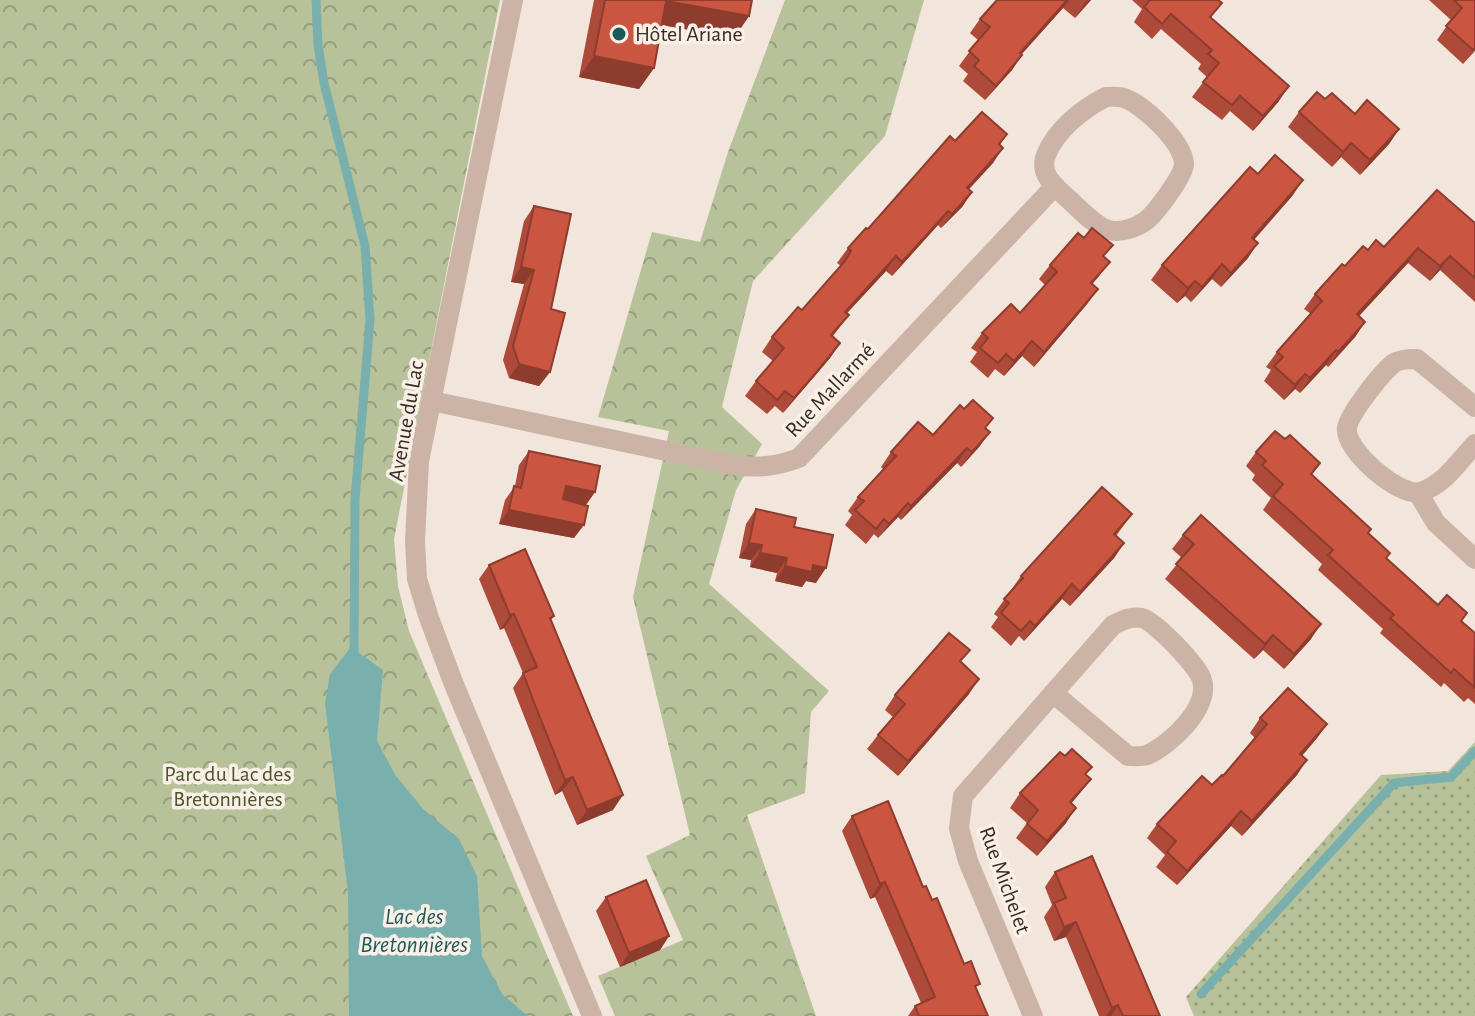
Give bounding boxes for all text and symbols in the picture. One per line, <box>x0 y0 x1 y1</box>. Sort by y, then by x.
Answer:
place label: Hôtel Ariane <box>635 23 743 45</box>
marker: Hôtel Ariane <box>610 25 628 43</box>
street label: Rue Mallarmé <box>781 339 879 441</box>
street label: Avenue du Lac <box>385 359 427 483</box>
park label: Parc du Lac des Bretonnières <box>164 763 292 810</box>
street label: Rue Michelet <box>975 824 1035 936</box>
water label: Lac des Bretonnières <box>360 905 468 957</box>

